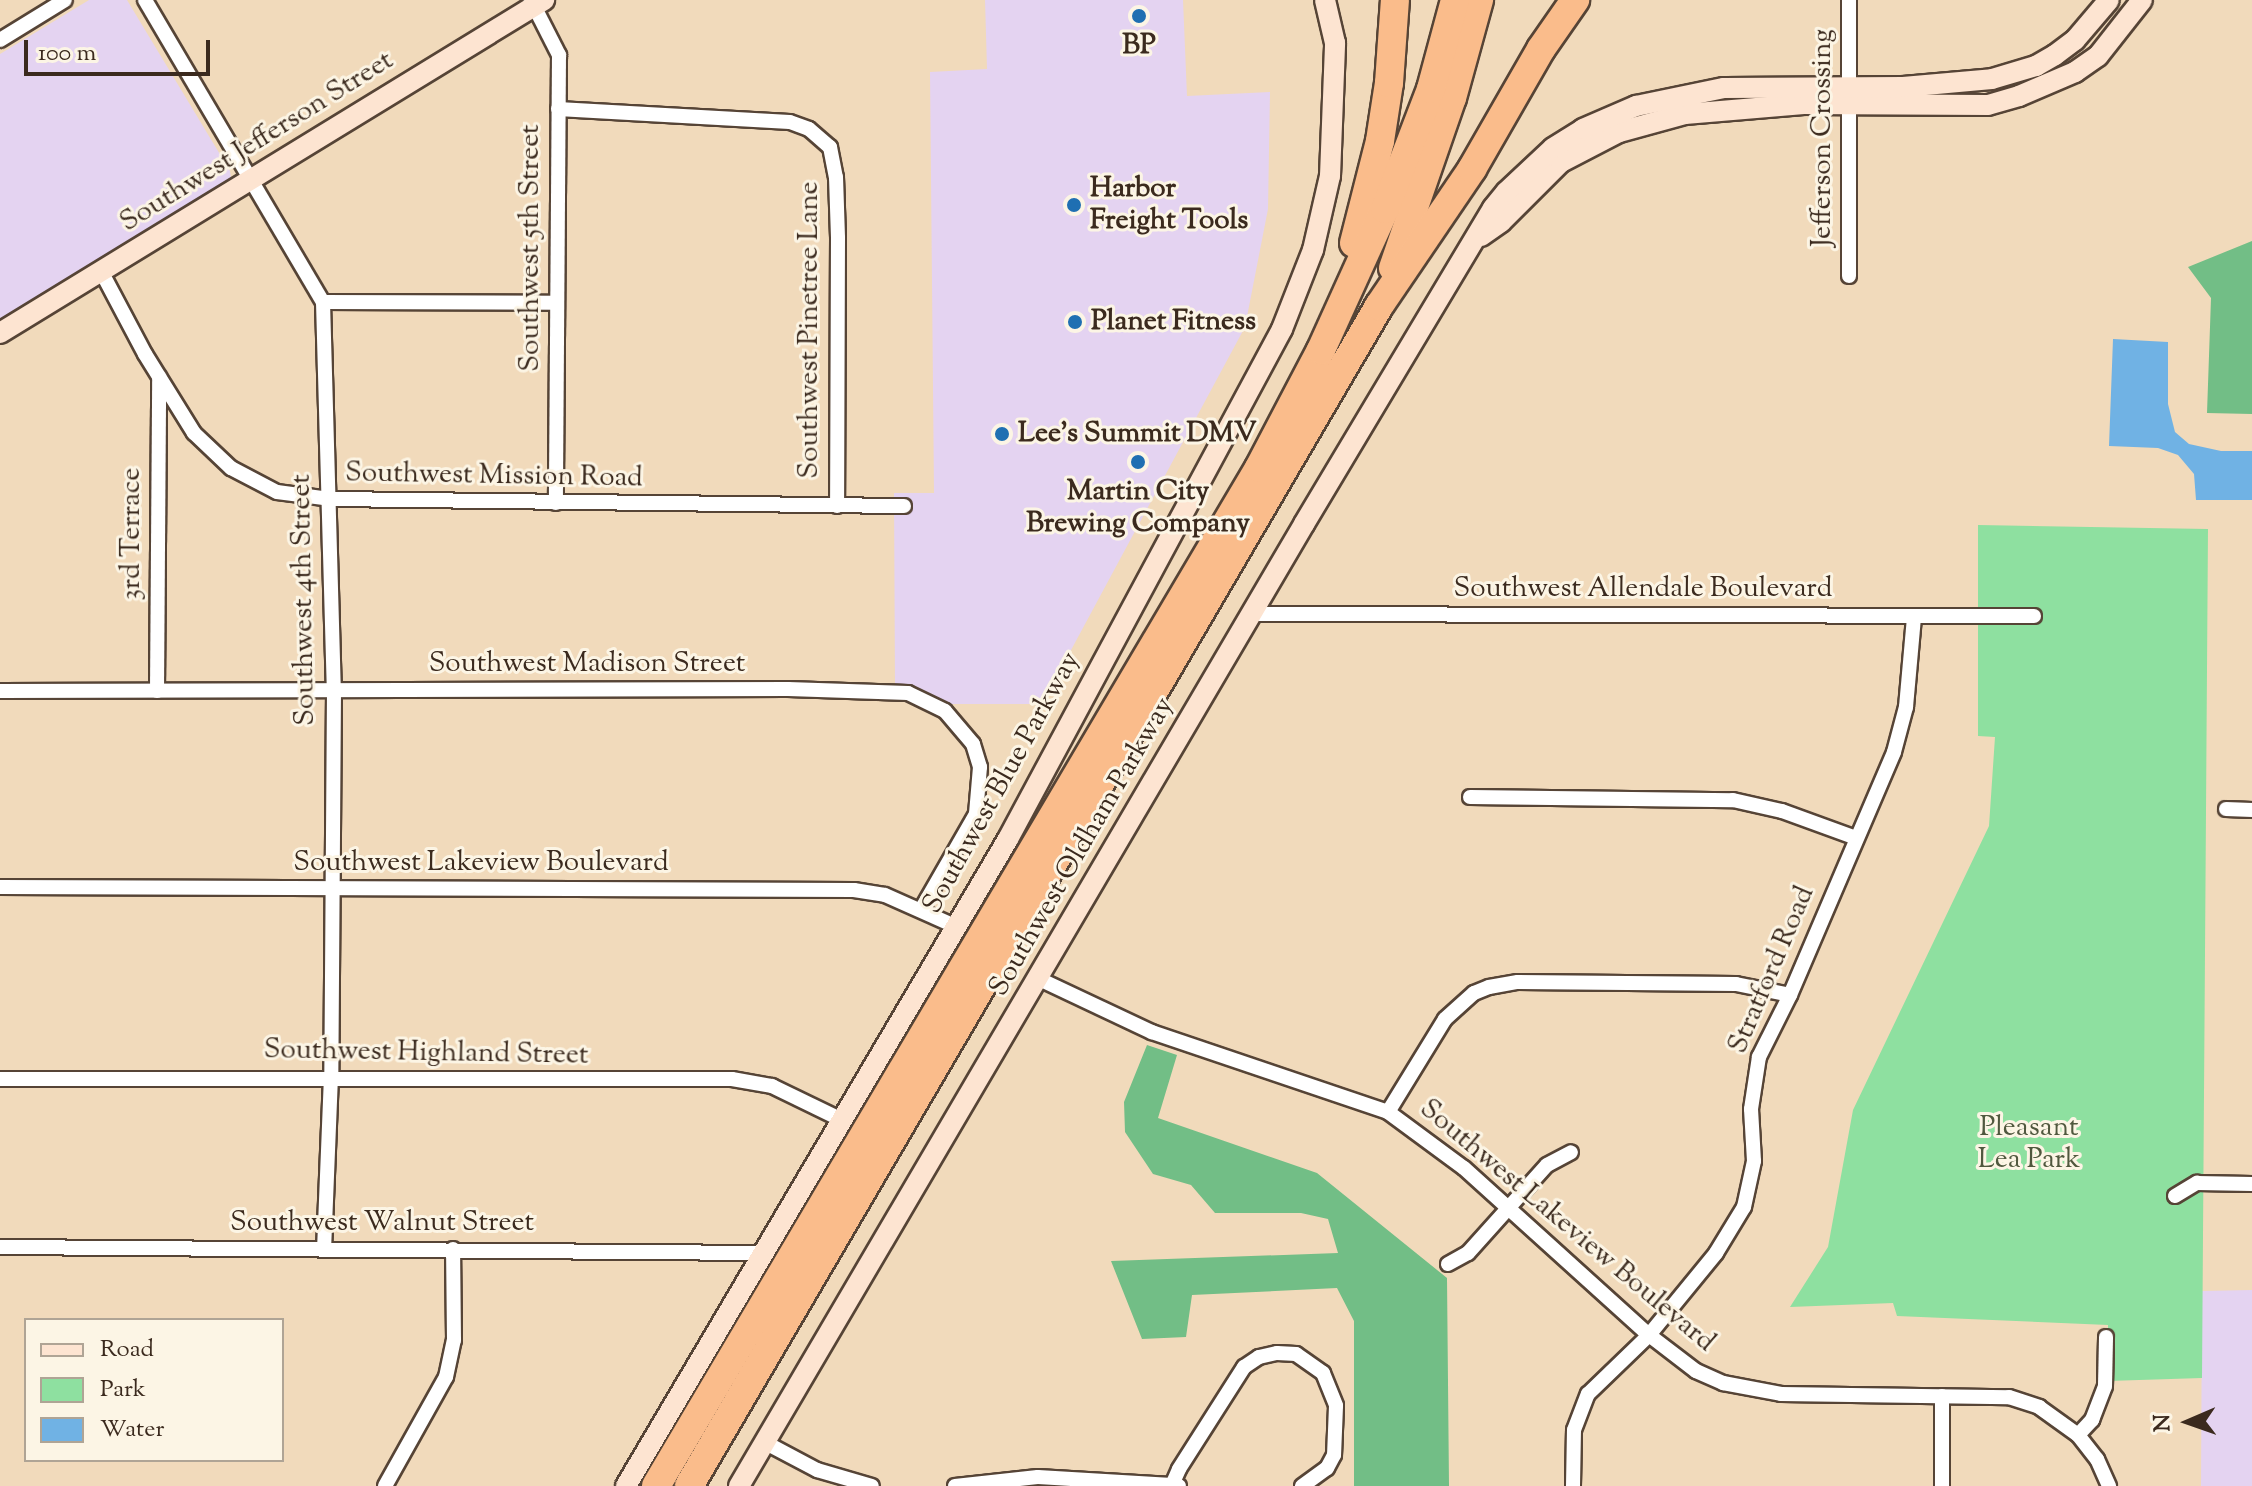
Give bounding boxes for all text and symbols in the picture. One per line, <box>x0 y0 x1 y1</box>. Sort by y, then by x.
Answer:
marker: BP <box>1130 7 1148 25</box>
scale bar <box>28 24 214 74</box>
place label: BP <box>1122 29 1156 63</box>
street label: Jefferson Crossing <box>1806 29 1840 247</box>
text: 100 m <box>38 37 96 71</box>
street label: Southwest Jefferson Street <box>114 44 400 240</box>
street label: Southwest 5th Street <box>514 124 548 372</box>
place label: Harbor Freight Tools <box>1090 172 1248 238</box>
street label: Southwest Pinetree Lane <box>793 181 827 479</box>
marker: Harbor Freight Tools <box>1065 196 1083 214</box>
place label: Planet Fitness <box>1091 305 1256 339</box>
marker: Planet Fitness <box>1066 313 1084 331</box>
place label: Lee's Summit DMV <box>1018 417 1257 451</box>
marker: Lee's Summit DMV <box>993 425 1011 443</box>
marker: Martin City Brewing Company <box>1129 453 1147 471</box>
street label: Southwest Mission Road <box>345 457 643 495</box>
street label: 3rd Terrace <box>115 468 149 600</box>
street label: Southwest 4th Street <box>285 474 323 726</box>
place label: Martin City Brewing Company <box>1026 475 1250 541</box>
street label: Southwest Allendale Boulevard <box>1454 572 1832 606</box>
street label: Southwest Blue Parkway <box>916 646 1088 920</box>
street label: Southwest Madison Street <box>429 647 745 681</box>
street label: Southwest Oldham Parkway <box>983 692 1181 1002</box>
street label: Southwest Lakeview Boulevard <box>293 846 669 880</box>
street label: Stratford Road <box>1722 881 1822 1059</box>
street label: Southwest Highland Street <box>263 1033 589 1073</box>
street label: Southwest Lakeview Boulevard <box>1412 1092 1722 1360</box>
park label: Pleasant Lea Park <box>1978 1111 2080 1177</box>
street label: Southwest Walnut Street <box>230 1206 534 1240</box>
legend <box>24 1318 284 1462</box>
text: Road <box>100 1333 154 1367</box>
text: Park <box>100 1373 146 1407</box>
north arrow <box>2148 1382 2228 1462</box>
text: Water <box>100 1413 164 1447</box>
text: N <box>2148 1414 2180 1432</box>

